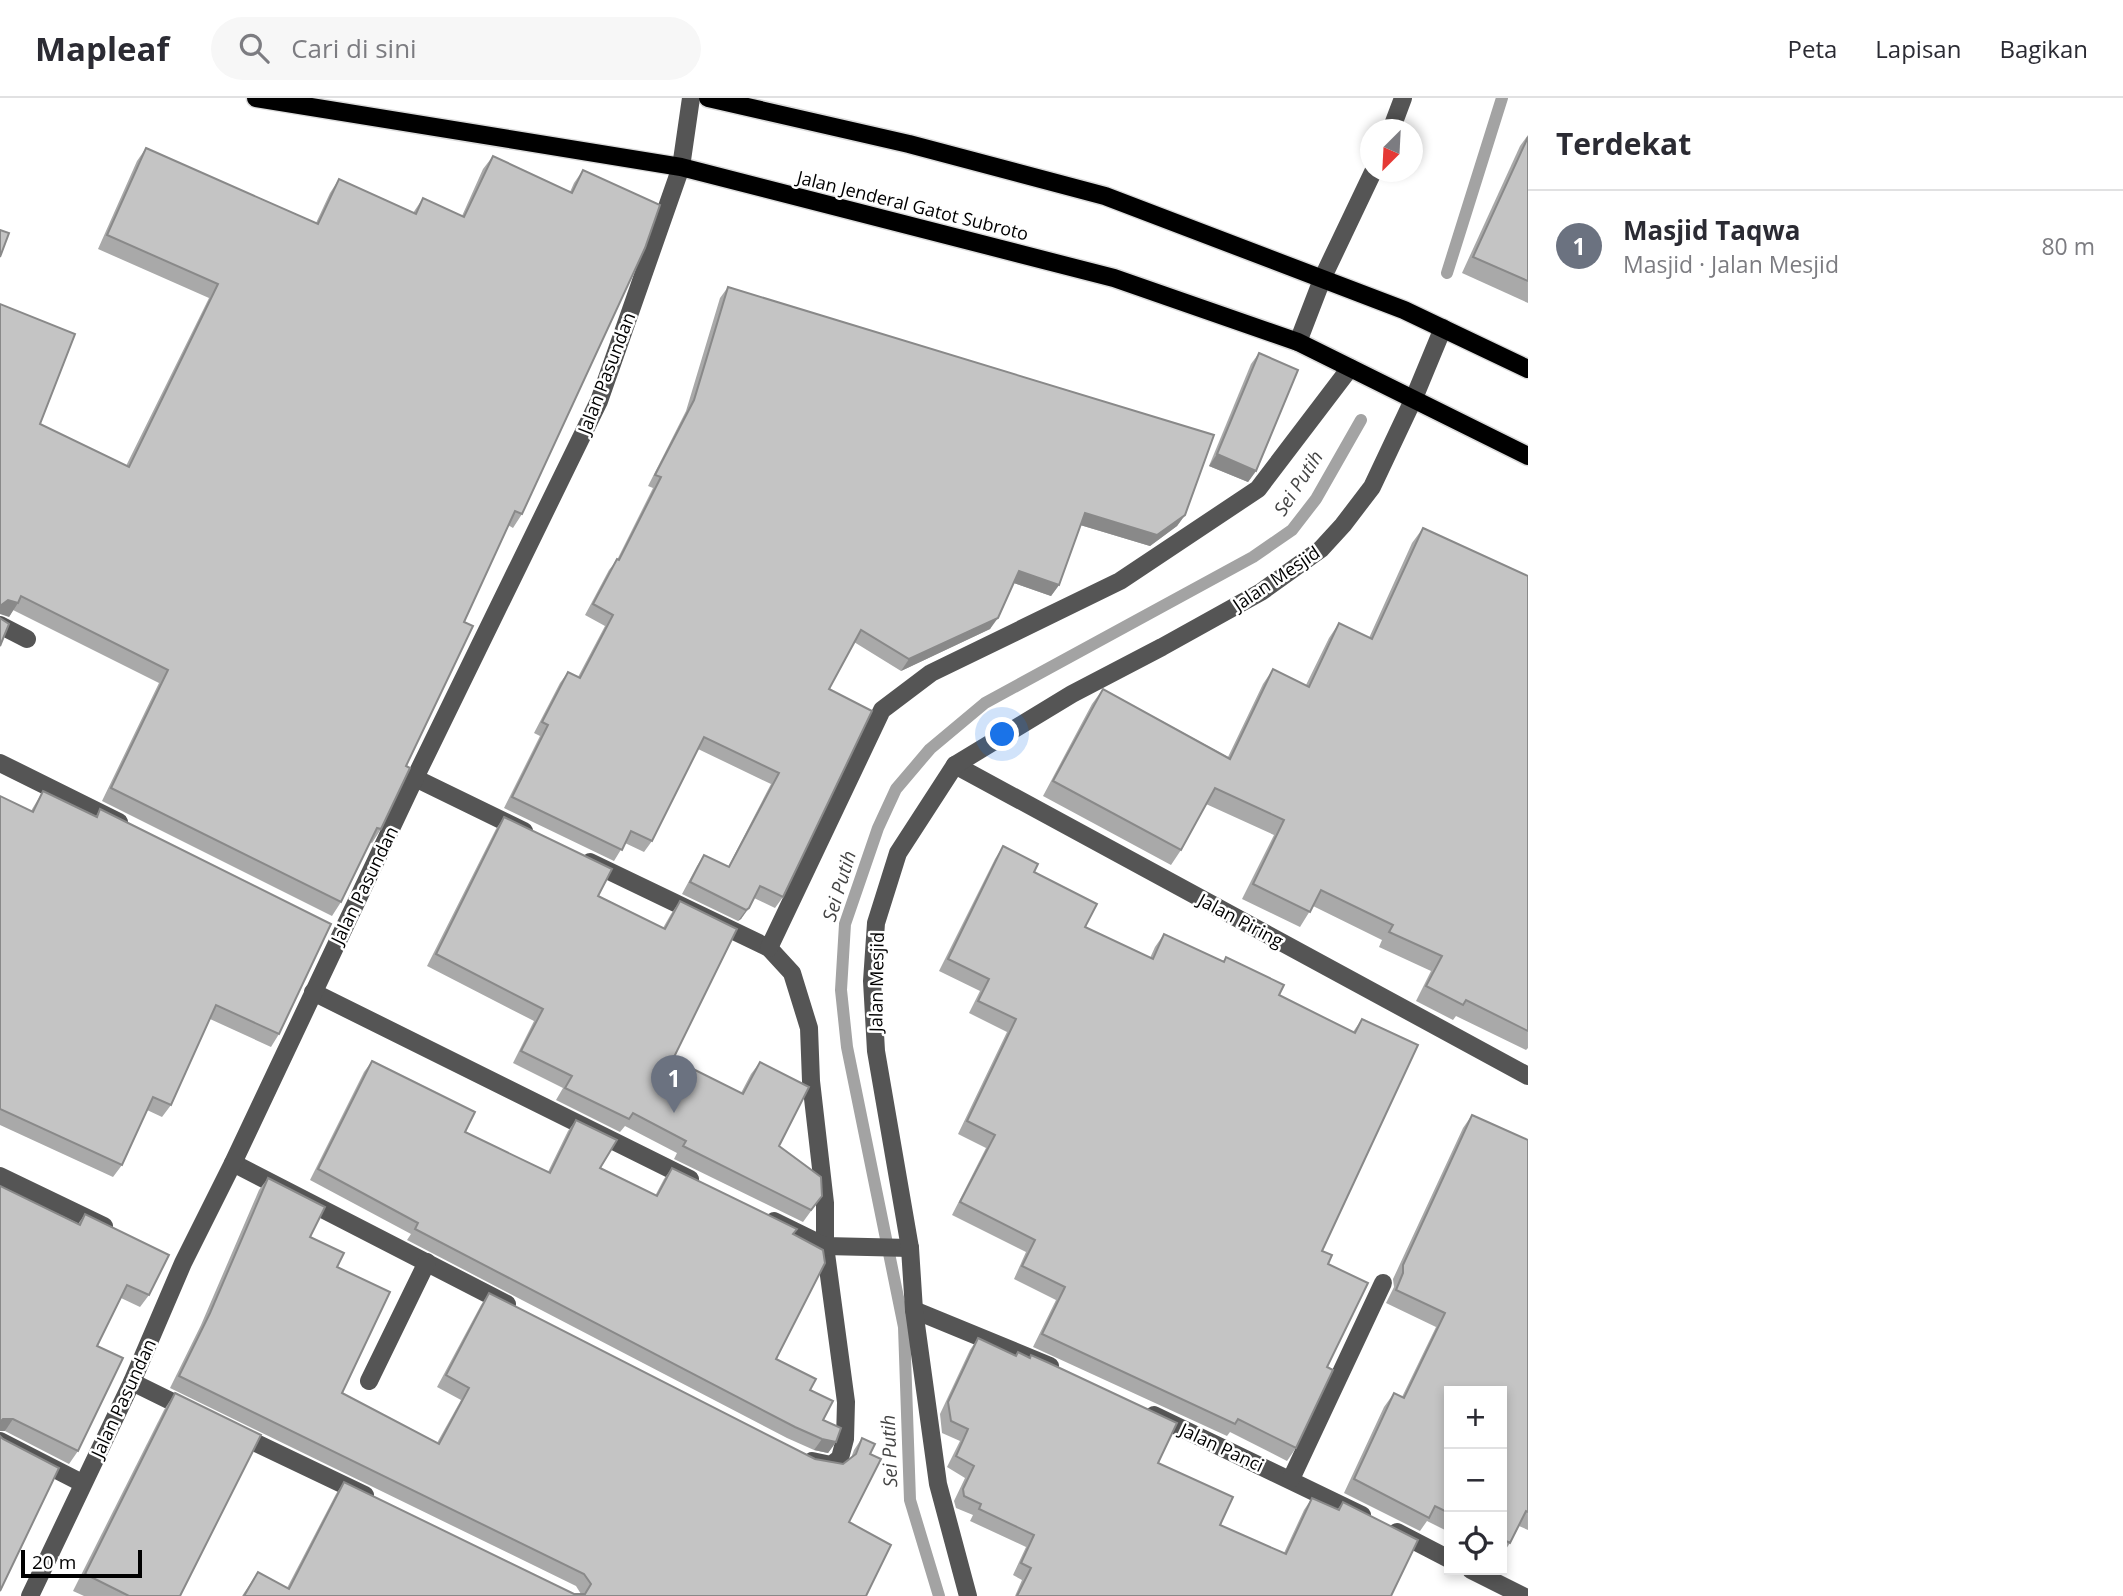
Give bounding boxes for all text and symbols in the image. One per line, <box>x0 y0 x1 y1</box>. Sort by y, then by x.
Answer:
search box <box>211 17 701 80</box>
text: Mapleaf <box>35 26 169 71</box>
icon: search <box>235 29 273 67</box>
text: Cari di sini <box>291 30 417 66</box>
text: Peta <box>1787 32 1837 65</box>
text: Lapisan <box>1875 32 1961 65</box>
text: Bagikan <box>1999 32 2088 65</box>
north arrow <box>1360 119 1423 182</box>
text: Terdekat <box>1556 123 1691 164</box>
street label: Jalan Jenderal Gatot Subroto <box>793 164 1031 245</box>
text: Masjid Taqwa <box>1623 212 1800 248</box>
text: 1 <box>1572 230 1586 262</box>
text: 80 m <box>2041 230 2095 262</box>
text: Masjid · Jalan Mesjid <box>1623 248 1839 280</box>
street label: Jalan Pasundan <box>571 309 640 439</box>
water label: Sei Putih <box>1267 446 1329 520</box>
street label: Jalan Mesjid <box>1226 540 1324 617</box>
your location <box>985 717 1019 751</box>
street label: Jalan Pasundan <box>324 822 403 950</box>
water label: Sei Putih <box>816 848 862 924</box>
street label: Jalan Piring <box>1192 887 1288 953</box>
street label: Jalan Mesjid <box>863 932 889 1034</box>
pin: 1 <box>651 1055 697 1113</box>
street label: Jalan Pasundan <box>84 1335 161 1463</box>
map controls <box>1444 1386 1507 1575</box>
button: + <box>1444 1386 1507 1449</box>
water label: Sei Putih <box>875 1414 903 1488</box>
street label: Jalan Panci <box>1174 1416 1268 1477</box>
button: − <box>1444 1449 1507 1512</box>
button: locate <box>1444 1512 1507 1575</box>
scale bar <box>21 1547 142 1579</box>
text: 20 m <box>32 1549 76 1575</box>

